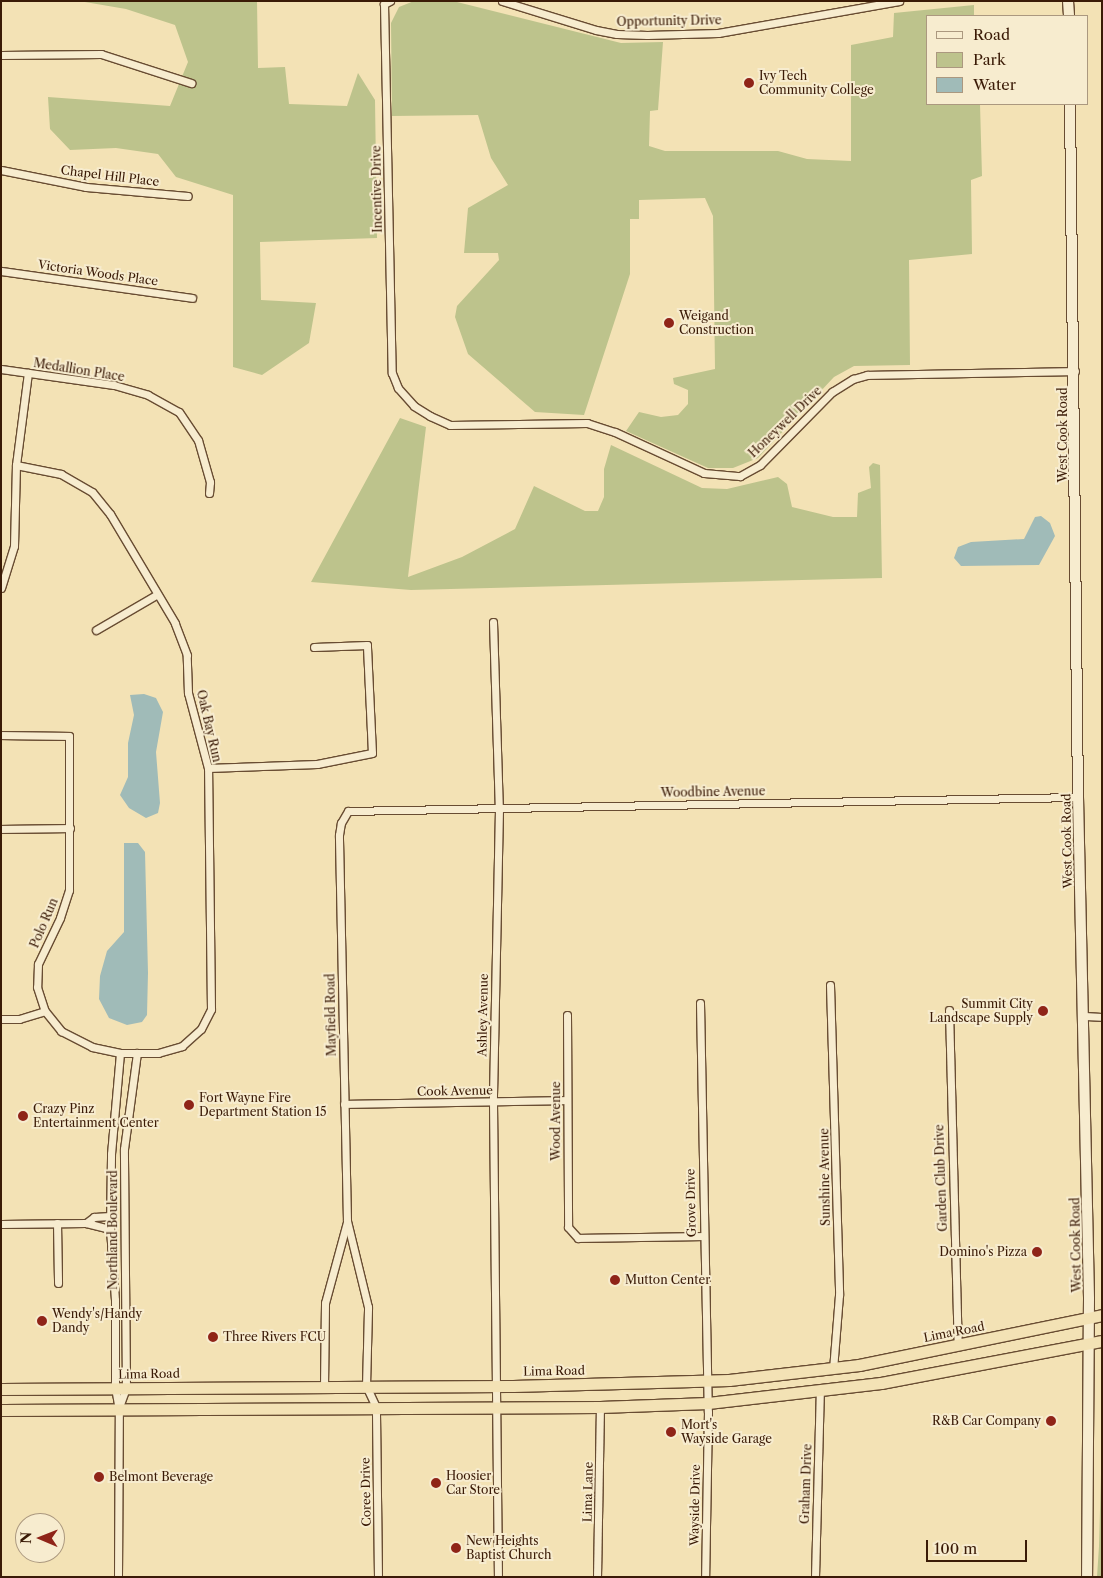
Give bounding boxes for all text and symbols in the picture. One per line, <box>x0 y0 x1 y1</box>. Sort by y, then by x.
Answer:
street label: Opportunity Drive <box>616 13 722 29</box>
legend <box>926 15 1088 105</box>
text: Road <box>973 25 1010 44</box>
text: Park <box>973 50 1006 69</box>
place label: Ivy Tech Community College <box>759 69 874 97</box>
text: Water <box>973 75 1016 94</box>
marker: Ivy Tech Community College <box>743 77 755 89</box>
street label: Incentive Drive <box>369 145 385 233</box>
street label: Chapel Hill Place <box>60 163 160 189</box>
street label: Victoria Woods Place <box>37 257 159 289</box>
place label: Weigand Construction <box>679 309 754 337</box>
marker: Weigand Construction <box>663 317 675 329</box>
street label: Medallion Place <box>32 356 126 384</box>
street label: Honeywell Drive <box>746 384 824 460</box>
street label: West Cook Road <box>1056 387 1070 483</box>
street label: Oak Bay Run <box>194 688 224 764</box>
street label: Woodbine Avenue <box>660 784 766 800</box>
street label: West Cook Road <box>1059 793 1075 889</box>
street label: Polo Run <box>27 896 61 950</box>
street label: Mayfield Road <box>323 973 339 1057</box>
street label: Ashley Avenue <box>475 973 491 1057</box>
place label: Summit City Landscape Supply <box>929 997 1033 1025</box>
marker: Summit City Landscape Supply <box>1037 1005 1049 1017</box>
street label: Wood Avenue <box>549 1081 563 1161</box>
street label: Cook Avenue <box>417 1083 493 1099</box>
place label: Fort Wayne Fire Department Station 15 <box>199 1091 327 1119</box>
marker: Fort Wayne Fire Department Station 15 <box>183 1099 195 1111</box>
place label: Crazy Pinz Entertainment Center <box>33 1102 159 1130</box>
marker: Crazy Pinz Entertainment Center <box>17 1110 29 1122</box>
street label: Garden Club Drive <box>932 1124 950 1232</box>
street label: Sunshine Avenue <box>817 1128 833 1226</box>
street label: Grove Drive <box>683 1168 699 1238</box>
street label: Northland Boulevard <box>106 1170 120 1290</box>
street label: West Cook Road <box>1068 1197 1084 1293</box>
place label: Domino's Pizza <box>939 1245 1027 1259</box>
marker: Domino's Pizza <box>1031 1246 1043 1258</box>
place label: Mutton Center <box>625 1273 710 1287</box>
marker: Mutton Center <box>609 1274 621 1286</box>
place label: Wendy's/Handy Dandy <box>52 1307 142 1335</box>
marker: Wendy's/Handy Dandy <box>36 1315 48 1327</box>
street label: Lima Road <box>922 1319 986 1345</box>
place label: Three Rivers FCU <box>223 1330 326 1344</box>
marker: Three Rivers FCU <box>207 1331 219 1343</box>
street label: Lima Road <box>523 1363 585 1379</box>
street label: Lima Road <box>118 1366 180 1382</box>
place label: R&B Car Company <box>932 1414 1041 1428</box>
marker: R&B Car Company <box>1045 1415 1057 1427</box>
place label: Mort's Wayside Garage <box>681 1418 772 1446</box>
marker: Mort's Wayside Garage <box>665 1426 677 1438</box>
street label: Graham Drive <box>797 1444 815 1524</box>
street label: Coree Drive <box>358 1457 374 1527</box>
street label: Lima Lane <box>580 1462 596 1522</box>
street label: Wayside Drive <box>687 1464 703 1546</box>
place label: Hoosier Car Store <box>446 1469 500 1497</box>
place label: Belmont Beverage <box>109 1470 213 1484</box>
marker: Belmont Beverage <box>93 1471 105 1483</box>
marker: Hoosier Car Store <box>430 1477 442 1489</box>
north arrow <box>15 1513 65 1563</box>
scale bar <box>928 1530 1029 1562</box>
text: N <box>17 1532 35 1544</box>
place label: New Heights Baptist Church <box>466 1534 551 1562</box>
text: 100 m <box>934 1539 977 1558</box>
marker: New Heights Baptist Church <box>450 1542 462 1554</box>

